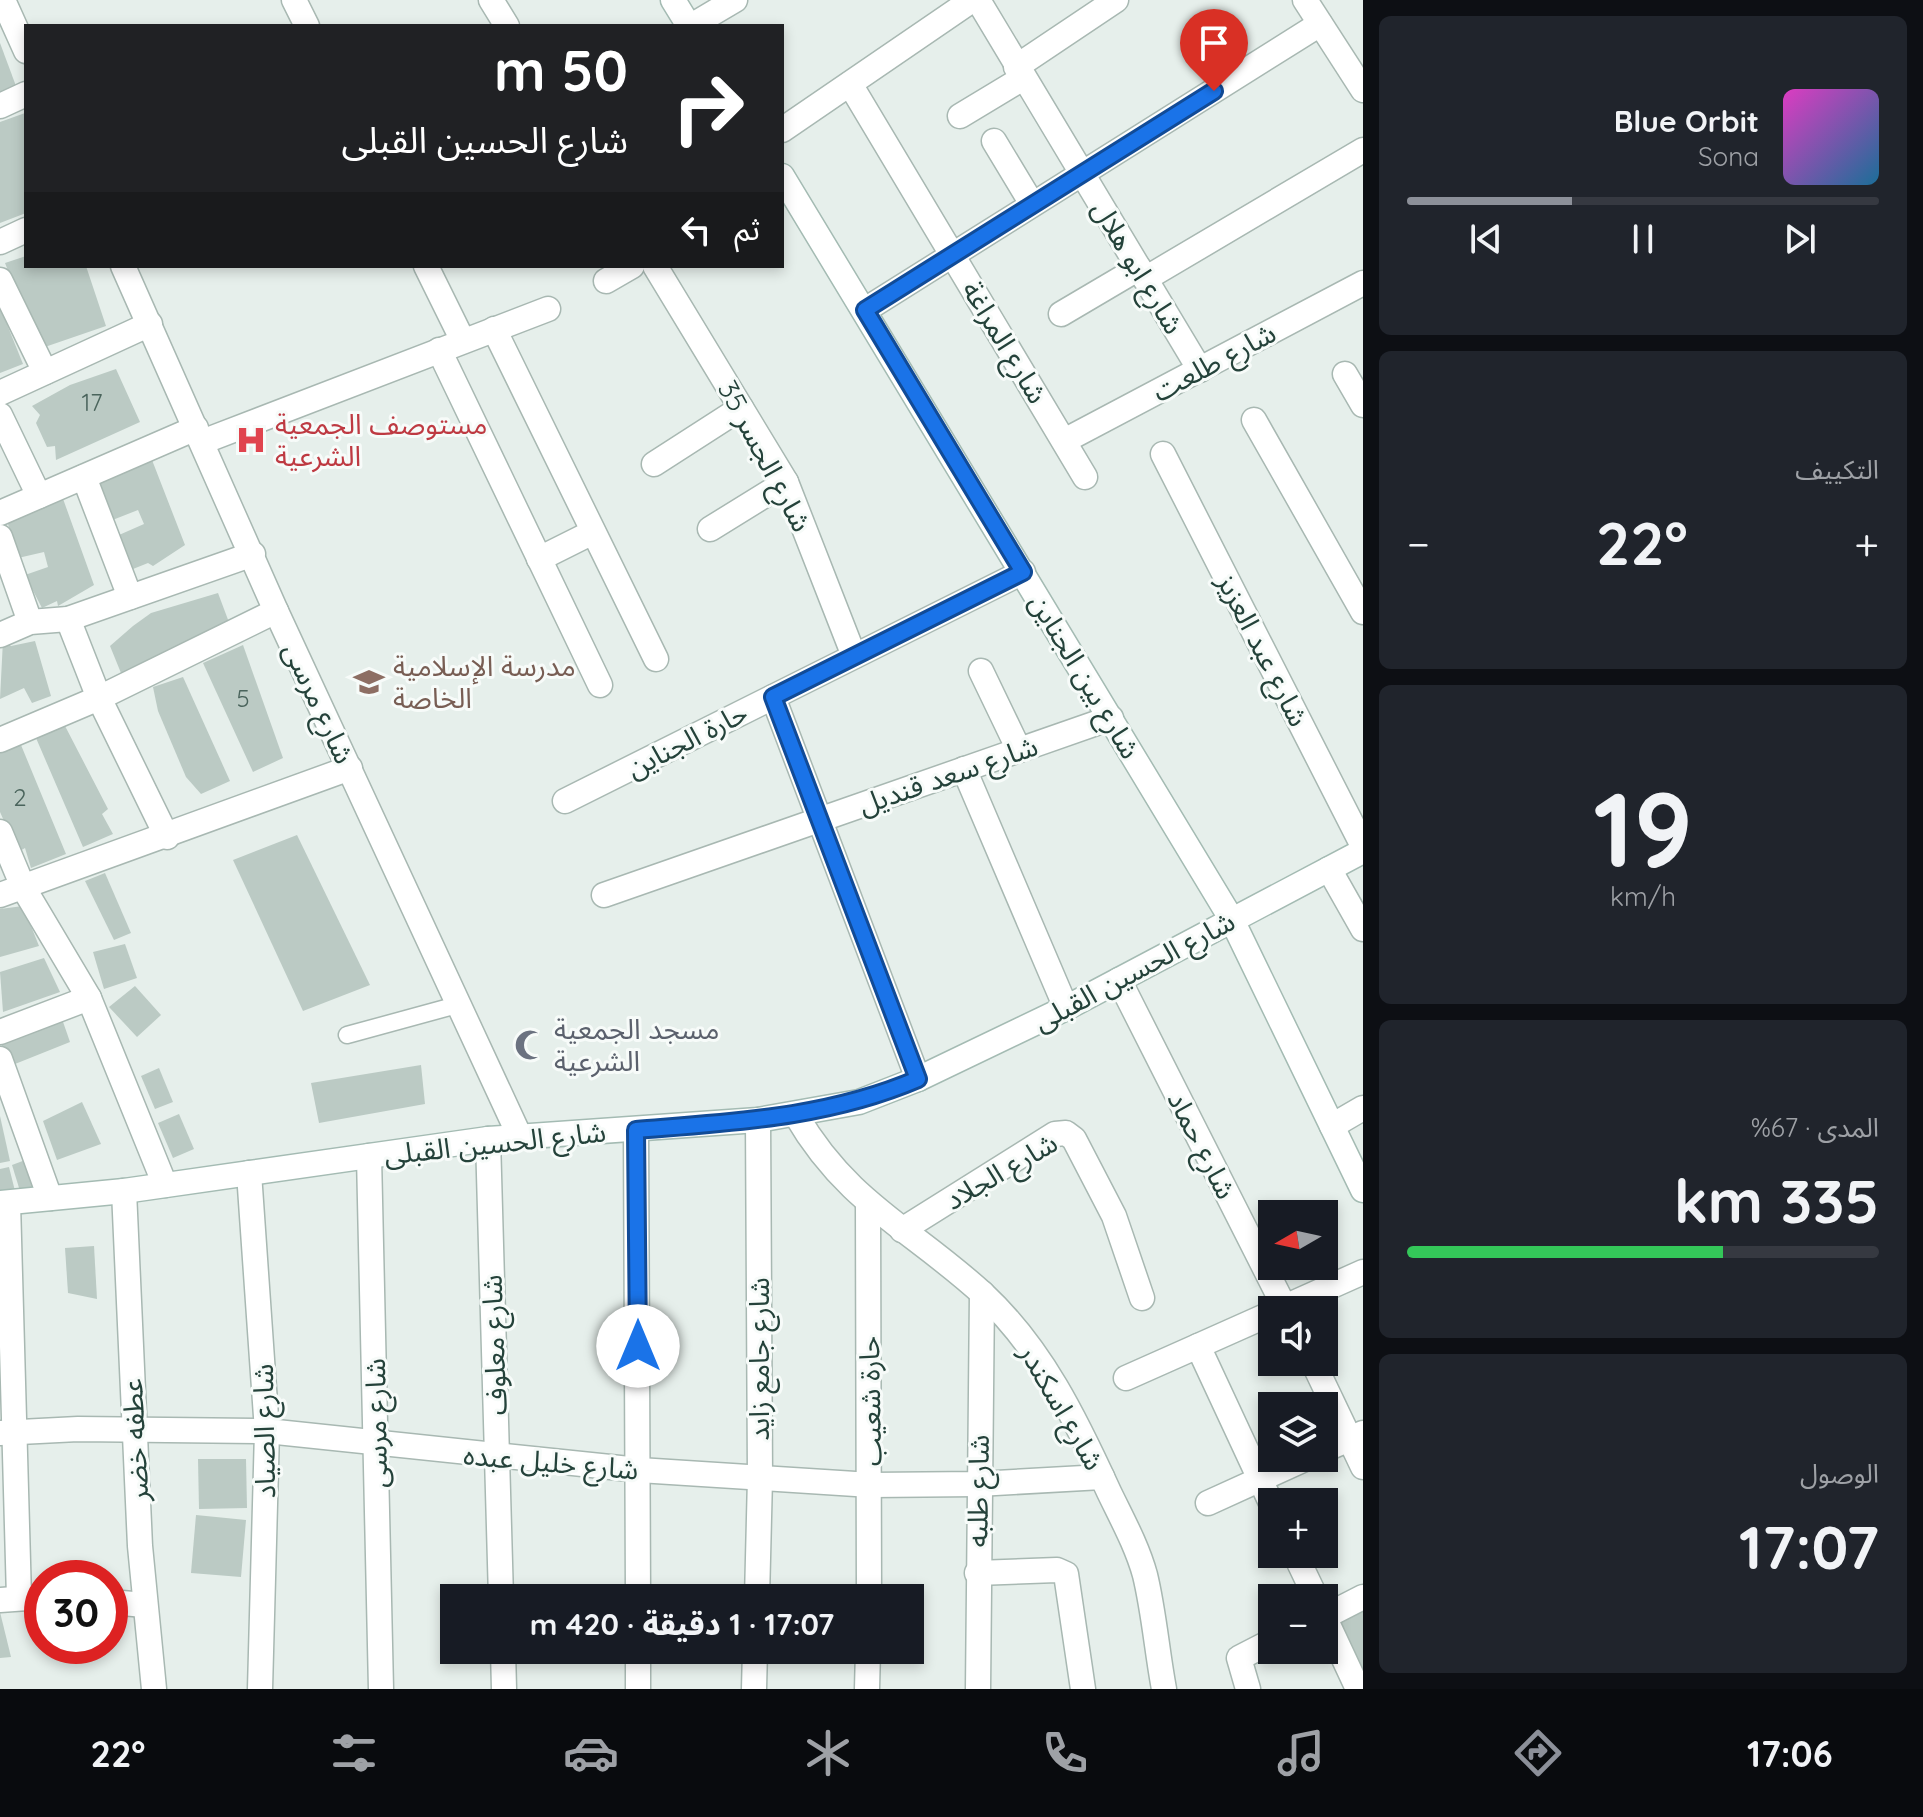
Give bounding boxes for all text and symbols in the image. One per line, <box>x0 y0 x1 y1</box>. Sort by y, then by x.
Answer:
pin <box>1180 9 1248 91</box>
icon: arrive <box>1192 21 1236 65</box>
text: 50 m <box>494 35 628 105</box>
icon: right <box>656 56 760 160</box>
text: Blue Orbit <box>1614 102 1759 140</box>
text: شارع الحسين القبلى <box>342 117 628 162</box>
text: Sona <box>1698 140 1759 173</box>
street label: شارع ابو هلال <box>1081 194 1192 342</box>
icon: left <box>674 208 718 252</box>
text: ثم <box>734 210 760 248</box>
icon: previous <box>1464 217 1508 261</box>
icon: pause <box>1621 217 1665 261</box>
icon: next <box>1778 217 1822 261</box>
street label: شارع المراغة <box>952 274 1056 412</box>
street label: شارع طلعت <box>1146 314 1283 412</box>
street label: شارع الجسر 35 <box>707 374 820 539</box>
house number: 17 <box>81 387 103 417</box>
place label: مستوصف الجمعية الشرعية <box>275 406 487 473</box>
hospital icon: مستوصف الجمعية الشرعية <box>234 423 268 457</box>
text: التكييف <box>1795 453 1879 486</box>
text: 22° <box>1596 505 1688 580</box>
text: − <box>1407 516 1430 571</box>
text: + <box>1854 516 1879 571</box>
street label: شارع عبد العزيز <box>1206 567 1317 734</box>
street label: شارع بين الجناين <box>1019 587 1148 767</box>
street label: شارع مرسى <box>273 637 363 771</box>
place label: مدرسة الإسلامية الخاصة <box>393 648 576 715</box>
school or university icon: مدرسة الإسلامية الخاصة <box>352 665 386 699</box>
house number: 5 <box>236 683 250 713</box>
street label: حارة الجناين <box>620 694 753 785</box>
street label: شارع سعد قنديل <box>854 728 1043 825</box>
text: 19 <box>1593 763 1693 893</box>
house number: 2 <box>13 782 27 812</box>
text: km/h <box>1610 880 1676 913</box>
street label: شارع الحسين القبلى <box>1027 903 1242 1042</box>
place label: مسجد الجمعية الشرعية <box>554 1011 719 1078</box>
mosque icon: مسجد الجمعية الشرعية <box>513 1028 547 1062</box>
street label: شارع حماد <box>1157 1085 1244 1206</box>
text: المدى · 67% <box>1751 1111 1879 1144</box>
street label: شارع الحسين القبلى <box>382 1113 608 1176</box>
street label: شارع الجلاد <box>938 1124 1065 1220</box>
text: 335 km <box>1674 1163 1879 1238</box>
north arrow <box>1258 1200 1338 1280</box>
map controls <box>1258 1200 1338 1664</box>
street label: شارع معلوف <box>474 1274 517 1416</box>
street label: شارع جامع زايد <box>741 1277 780 1441</box>
button: sound <box>1258 1296 1338 1376</box>
position arrow <box>596 1304 680 1388</box>
street label: حارة شعيب <box>851 1336 888 1466</box>
street label: شارع اسكندر <box>1008 1337 1113 1478</box>
street label: شارع مرسى <box>357 1358 398 1488</box>
street label: شارع الصياد <box>245 1363 286 1499</box>
street label: عطفه خضر <box>114 1378 155 1503</box>
button: layers <box>1258 1392 1338 1472</box>
street label: شارع طلبه <box>959 1434 1000 1548</box>
street label: شارع خليل عبده <box>462 1436 640 1491</box>
text: الوصول <box>1800 1457 1879 1490</box>
button: + <box>1258 1488 1338 1568</box>
text: 17:07 <box>1739 1509 1879 1584</box>
speed limit sign: 30 <box>24 1560 128 1664</box>
button: − <box>1258 1584 1338 1664</box>
text: 17:07 · 1 دقيقة · 420 m <box>530 1605 834 1643</box>
icon: filters <box>326 1725 382 1781</box>
icon: car <box>563 1725 619 1781</box>
icon: climate <box>800 1725 856 1781</box>
icon: phone <box>1037 1725 1093 1781</box>
icon: music <box>1273 1725 1329 1781</box>
icon: directions <box>1510 1725 1566 1781</box>
text: 22° <box>90 1731 146 1776</box>
text: 17:06 <box>1747 1731 1833 1776</box>

